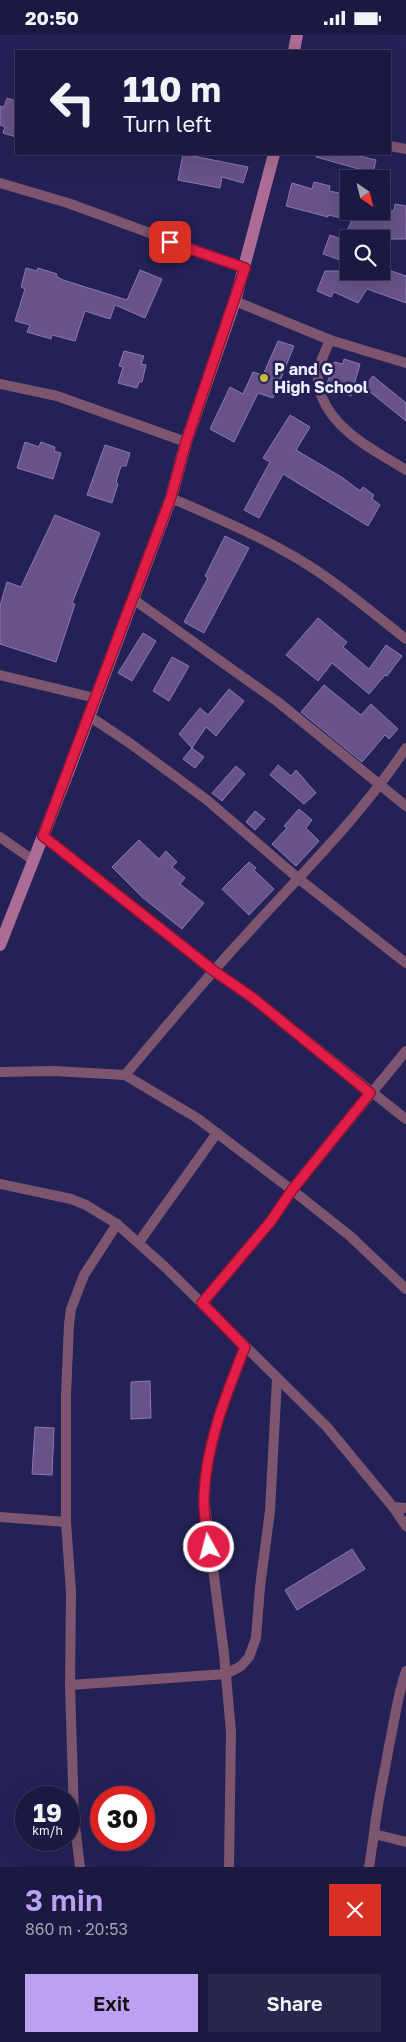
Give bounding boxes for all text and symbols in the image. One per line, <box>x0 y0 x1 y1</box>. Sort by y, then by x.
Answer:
text: 20:50 <box>25 6 79 29</box>
text: 110 m <box>123 68 221 110</box>
icon: left <box>40 70 105 135</box>
text: Turn left <box>123 110 212 137</box>
north arrow <box>340 170 390 220</box>
map controls <box>340 170 390 280</box>
pin <box>149 221 191 263</box>
icon: arrive <box>156 228 184 256</box>
button: search <box>340 230 390 280</box>
place label: P and G High School <box>274 359 369 397</box>
marker: P and G High School <box>258 372 270 384</box>
position arrow <box>182 1520 234 1572</box>
speed limit sign: 30 <box>90 1786 155 1851</box>
text: 19 <box>33 1797 62 1828</box>
text: km/h <box>32 1823 63 1838</box>
text: 3 min <box>25 1882 103 1918</box>
button: close <box>329 1884 381 1936</box>
text: 860 m · 20:53 <box>25 1919 128 1939</box>
button: Exit <box>25 1974 198 2032</box>
button: Share <box>208 1974 381 2032</box>

